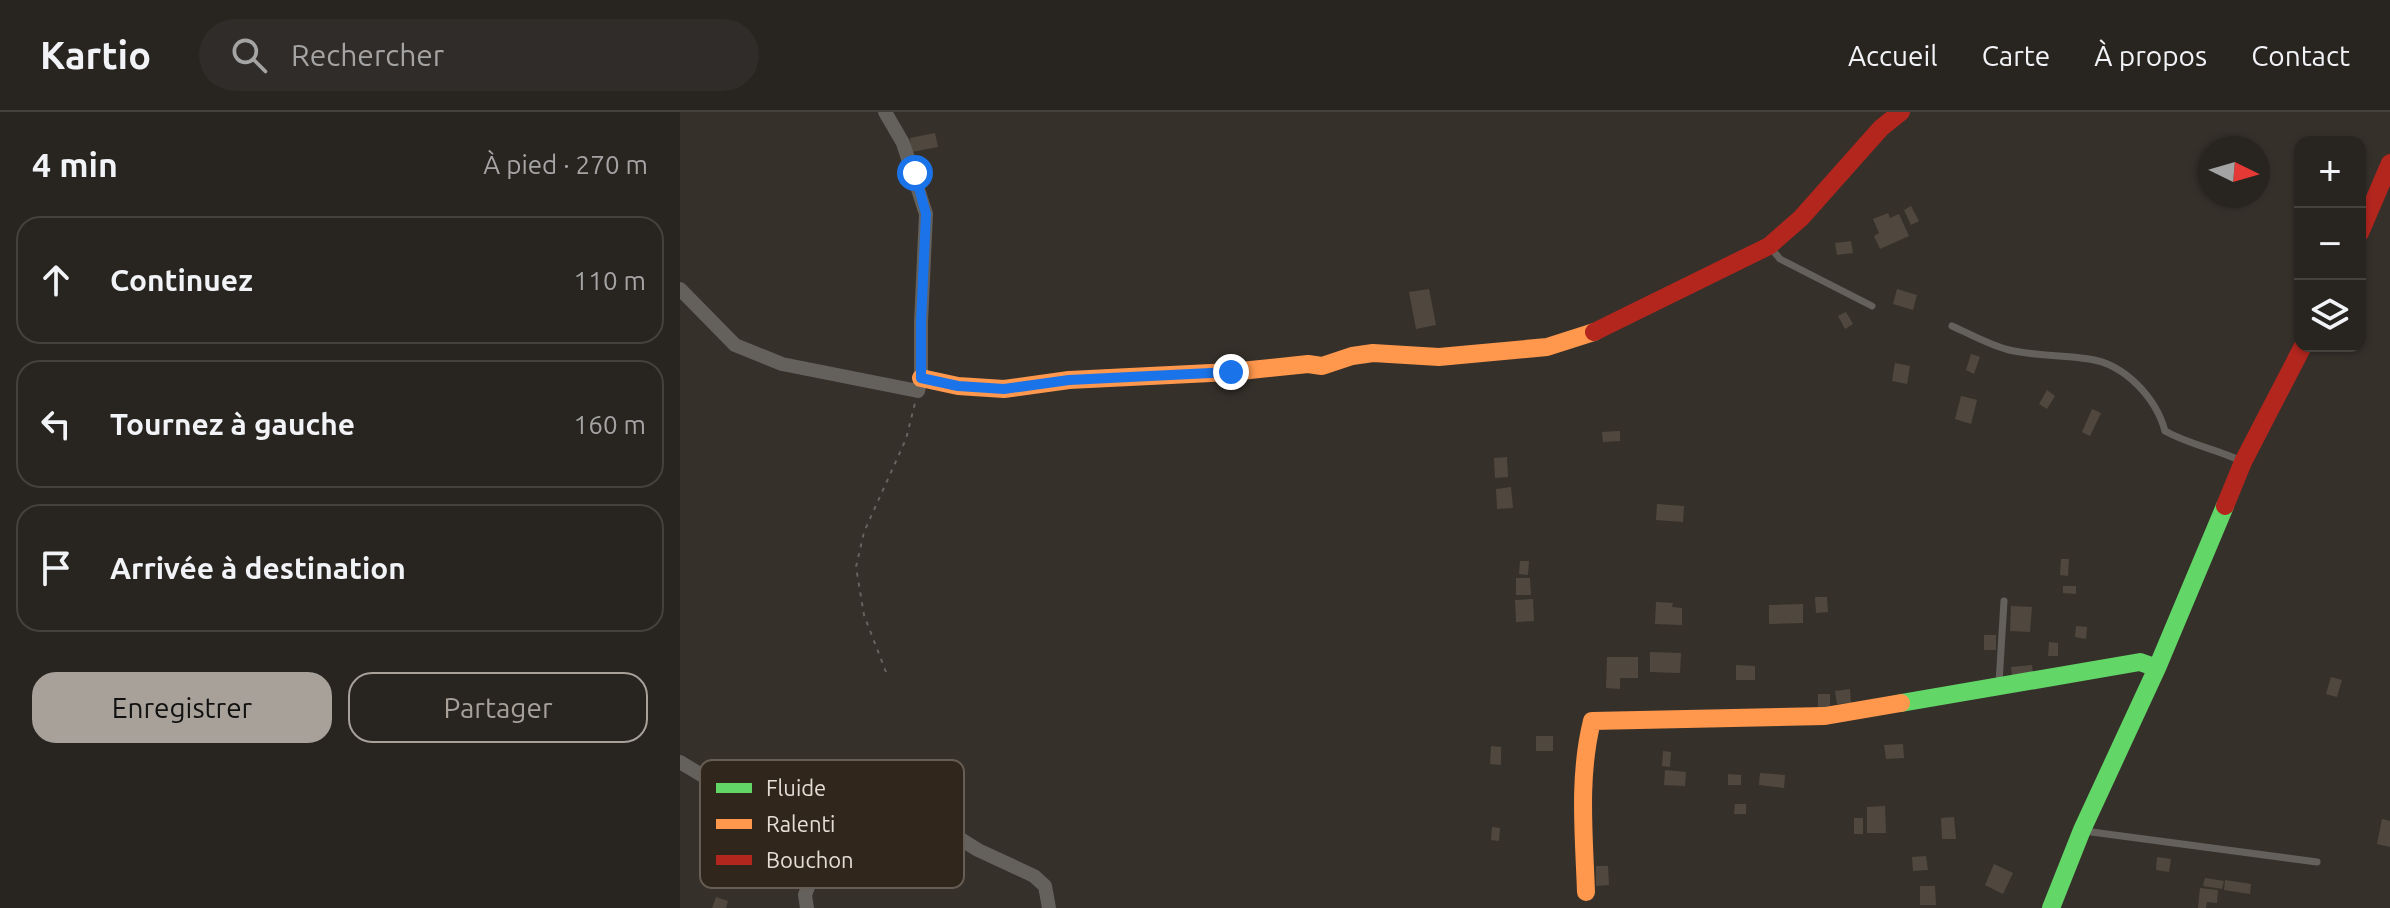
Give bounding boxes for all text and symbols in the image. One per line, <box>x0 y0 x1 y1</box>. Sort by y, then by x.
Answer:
search box <box>199 19 759 91</box>
icon: search <box>227 33 271 77</box>
text: Kartio <box>40 34 151 76</box>
text: Rechercher <box>291 38 444 72</box>
text: Accueil <box>1848 40 1938 71</box>
text: Carte <box>1982 40 2050 71</box>
text: À propos <box>2094 40 2207 71</box>
text: Contact <box>2251 40 2350 71</box>
north arrow <box>2198 136 2270 208</box>
map controls <box>2294 136 2366 352</box>
button: + <box>2294 136 2366 208</box>
text: 4 min <box>32 145 118 183</box>
text: À pied · 270 m <box>483 150 648 179</box>
route start <box>897 155 933 191</box>
button: − <box>2294 208 2366 280</box>
icon: ahead <box>34 258 78 302</box>
text: Continuez <box>110 263 253 297</box>
text: 110 m <box>574 266 646 295</box>
button: layers <box>2294 280 2366 352</box>
route end <box>1213 354 1249 390</box>
icon: left <box>34 402 78 446</box>
text: Tournez à gauche <box>110 407 355 441</box>
text: 160 m <box>574 410 646 439</box>
icon: arrive <box>34 546 78 590</box>
text: Arrivée à destination <box>110 551 406 585</box>
button: Enregistrer <box>32 672 332 743</box>
button: Partager <box>348 672 648 743</box>
legend <box>700 760 964 888</box>
text: Fluide <box>766 775 826 800</box>
text: Ralenti <box>766 811 835 836</box>
text: Bouchon <box>766 847 854 872</box>

